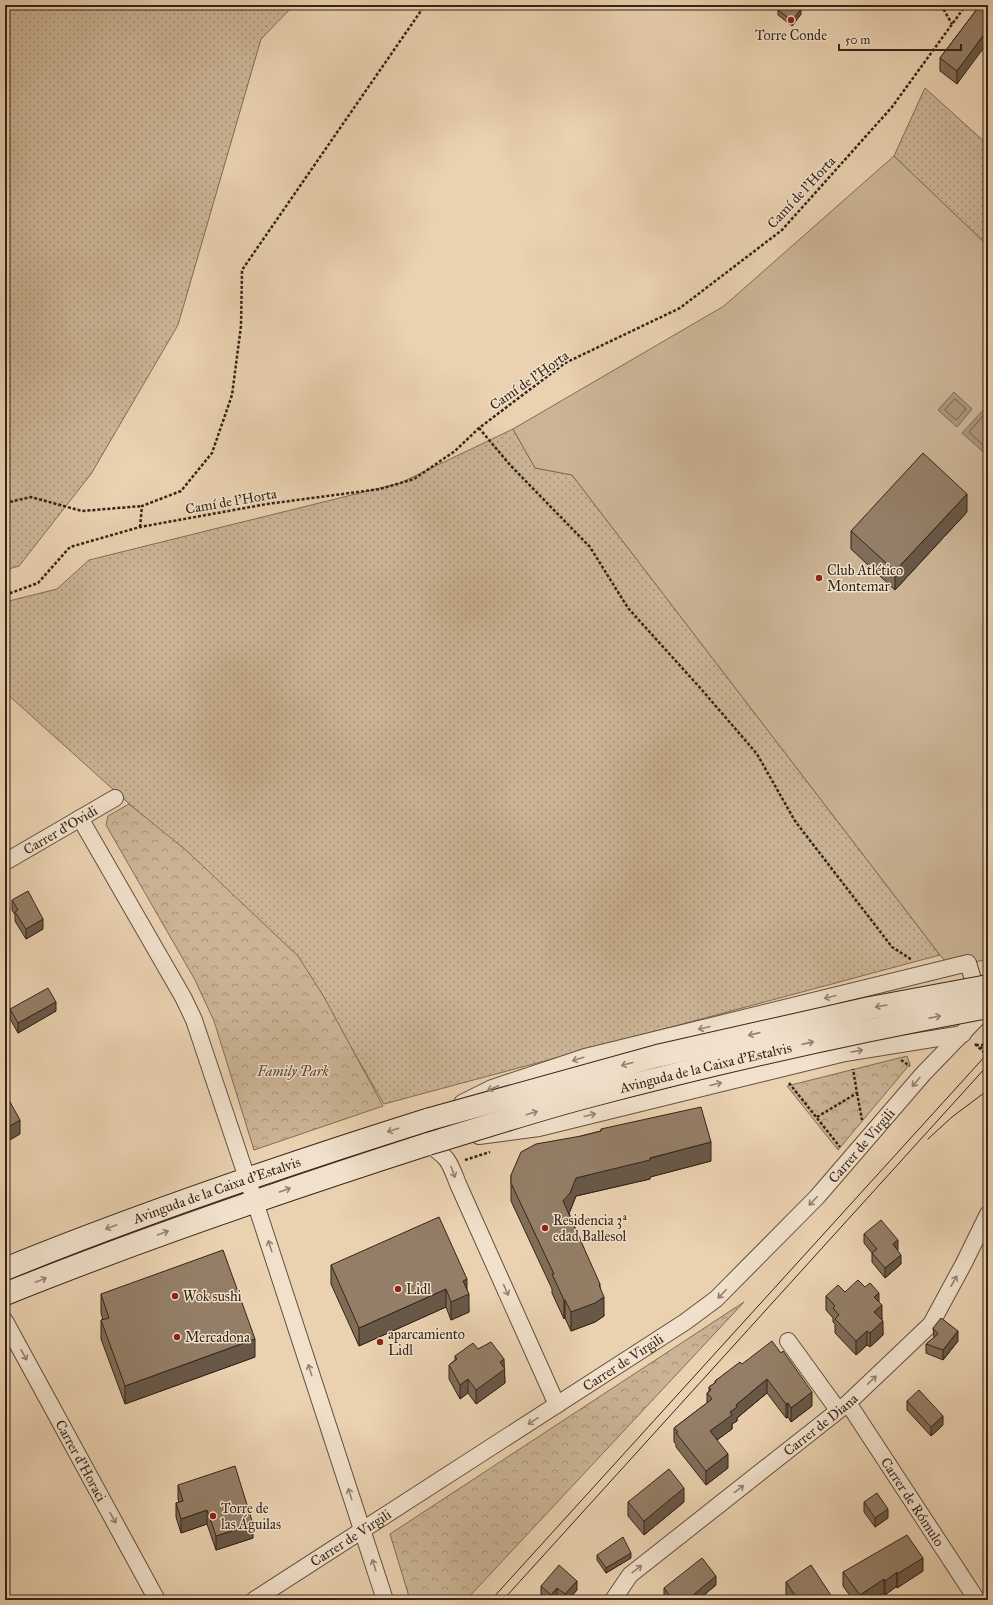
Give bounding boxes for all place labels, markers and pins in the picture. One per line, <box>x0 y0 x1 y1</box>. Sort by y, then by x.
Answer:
marker: Torre Conde <box>786 15 796 25</box>
place label: Torre Conde <box>755 27 827 44</box>
place label: Club Atlético Montemar <box>827 562 903 595</box>
marker: Club Atlético Montemar <box>814 573 824 583</box>
place label: Residencia 3ª edad Ballesol <box>553 1212 627 1245</box>
marker: Residencia 3ª edad Ballesol <box>540 1223 550 1233</box>
place label: Lidl <box>406 1281 431 1298</box>
marker: Lidl <box>393 1284 403 1294</box>
place label: Wok sushi <box>183 1288 242 1305</box>
marker: Wok sushi <box>170 1291 180 1301</box>
place label: aparcamiento Lidl <box>388 1326 465 1359</box>
place label: Mercadona <box>185 1329 250 1346</box>
marker: Mercadona <box>172 1332 182 1342</box>
marker: aparcamiento Lidl <box>375 1337 385 1347</box>
place label: Torre de las Águilas <box>221 1500 281 1533</box>
marker: Torre de las Águilas <box>208 1511 218 1521</box>

